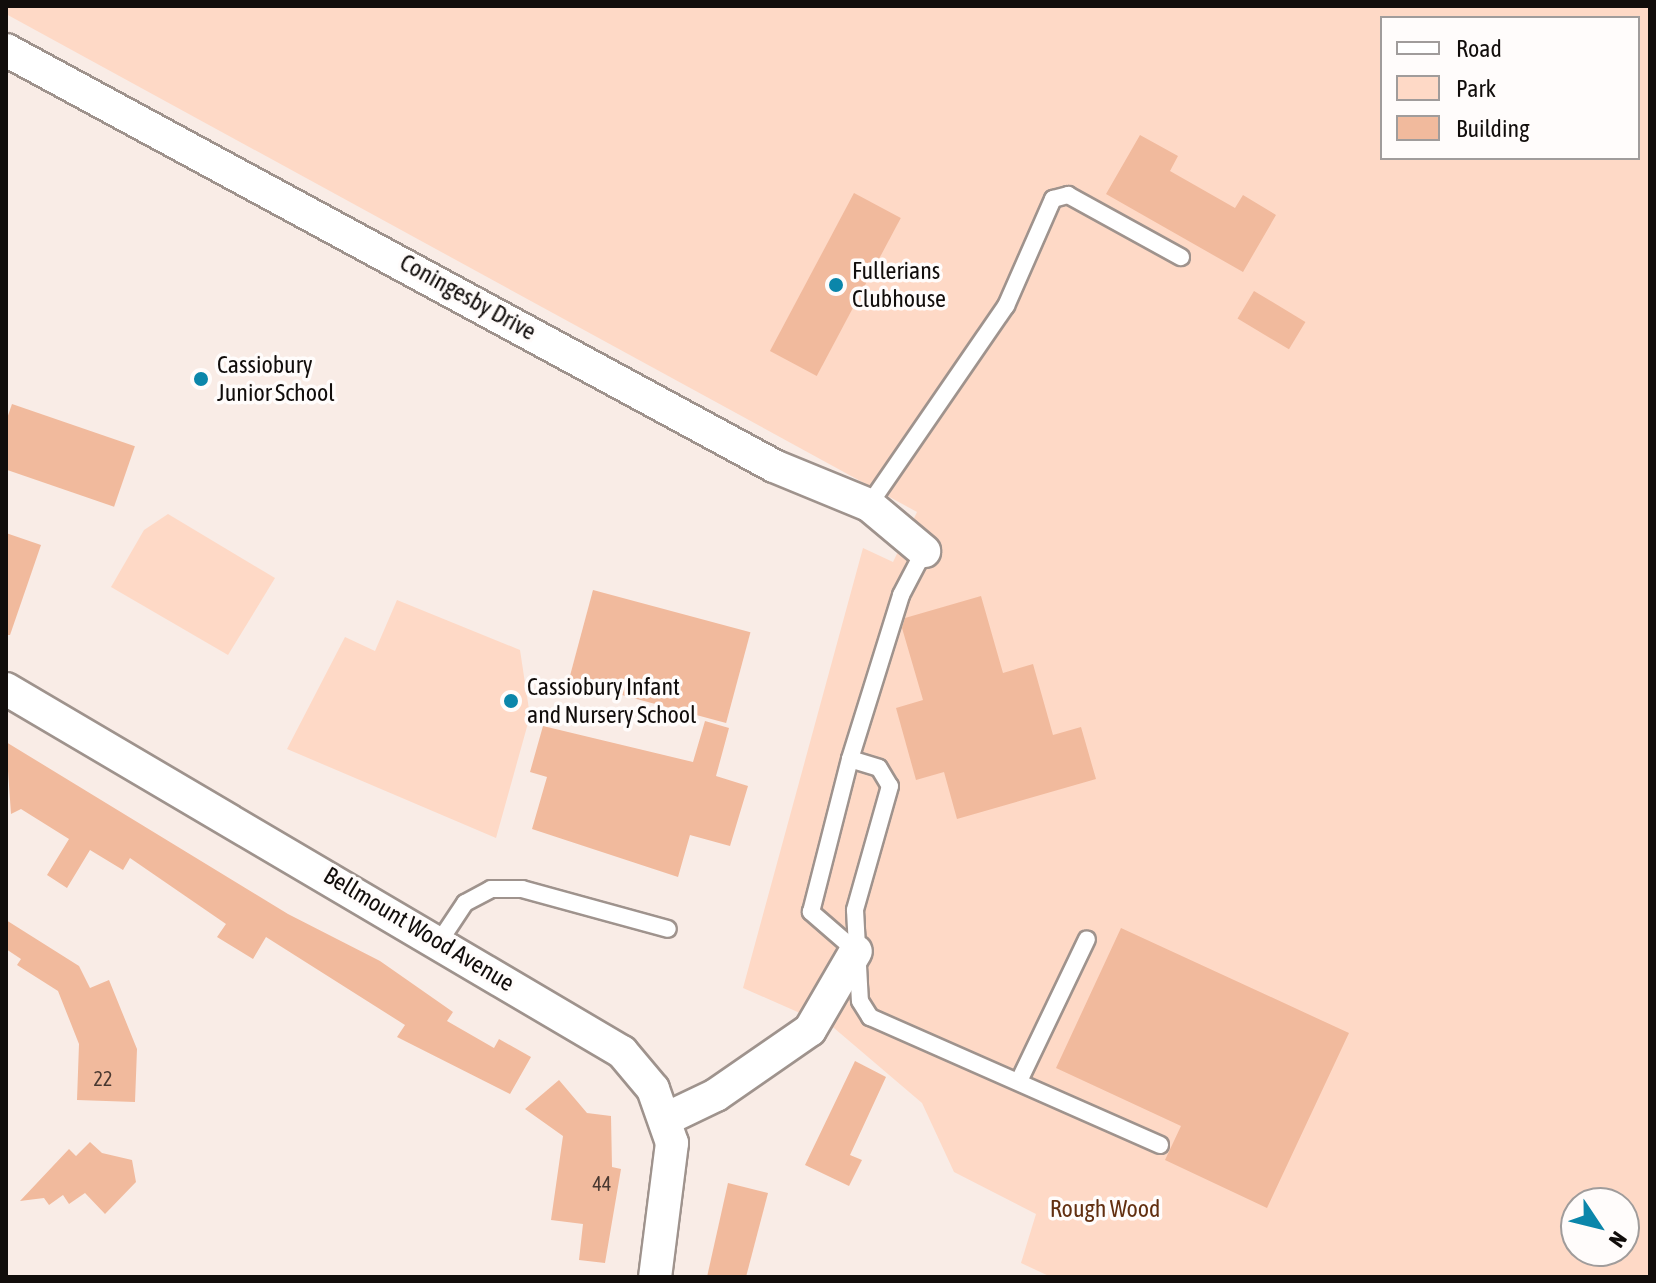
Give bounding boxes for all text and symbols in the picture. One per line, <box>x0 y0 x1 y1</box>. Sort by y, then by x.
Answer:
legend <box>1380 16 1640 160</box>
text: Road <box>1456 35 1502 62</box>
text: Park <box>1456 75 1496 102</box>
text: Building <box>1456 115 1529 142</box>
street label: Coningesby Drive <box>395 248 541 346</box>
place label: Fullerians Clubhouse <box>852 257 946 313</box>
marker: Fullerians Clubhouse <box>827 276 845 294</box>
place label: Cassiobury Junior School <box>217 351 335 407</box>
marker: Cassiobury Junior School <box>192 370 210 388</box>
place label: Cassiobury Infant and Nursery School <box>527 673 696 729</box>
marker: Cassiobury Infant and Nursery School <box>502 692 520 710</box>
street label: Bellmount Wood Avenue <box>318 861 520 997</box>
house number: 22 <box>94 1066 112 1090</box>
house number: 44 <box>593 1171 611 1195</box>
north arrow <box>1560 1187 1640 1267</box>
park label: Rough Wood <box>1050 1195 1160 1223</box>
text: N <box>1604 1227 1632 1252</box>

